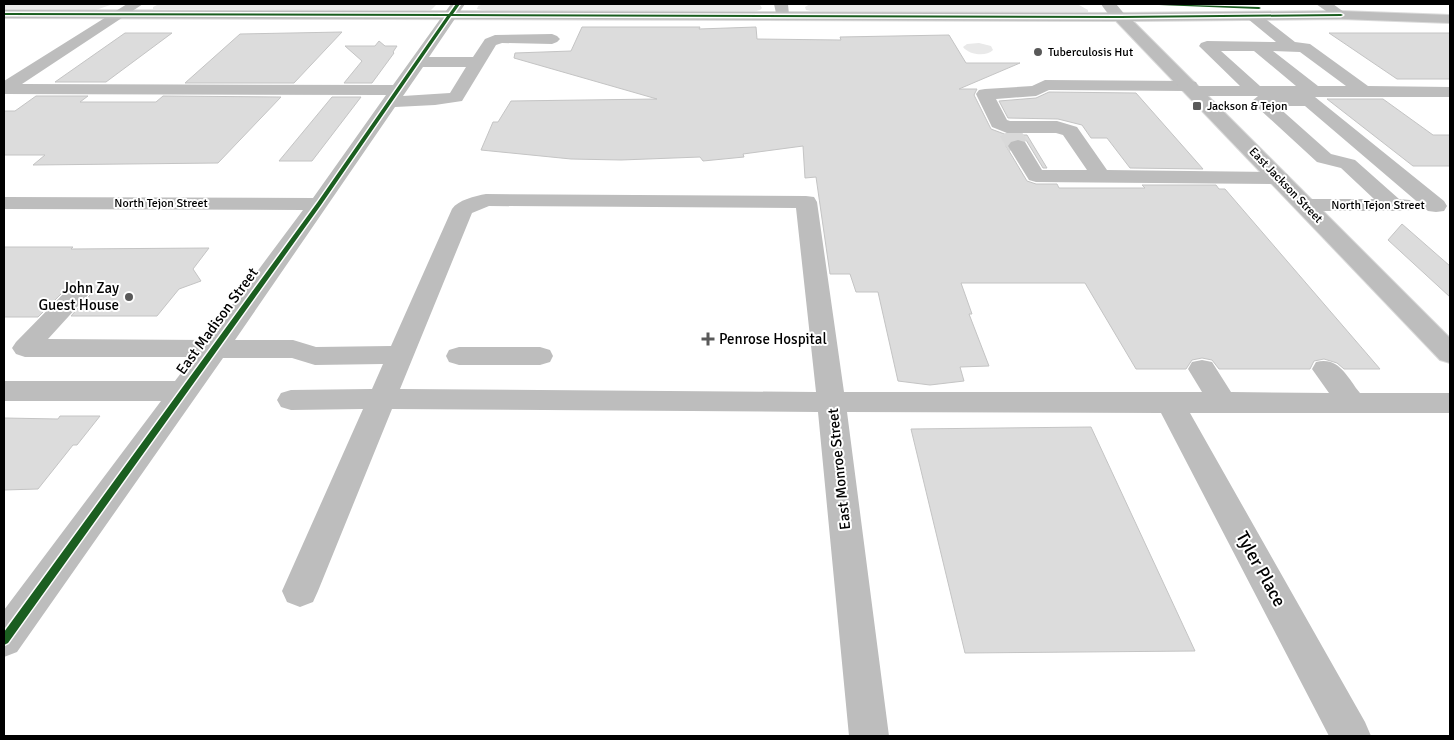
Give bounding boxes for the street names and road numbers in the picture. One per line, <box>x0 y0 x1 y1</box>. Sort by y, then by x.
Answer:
street label: East Jackson Street <box>1246 144 1326 226</box>
street label: North Tejon Street <box>114 196 208 211</box>
street label: North Tejon Street <box>1331 198 1425 213</box>
street label: East Madison Street <box>172 264 262 378</box>
street label: East Monroe Street <box>824 407 854 531</box>
street label: Tyler Place <box>1231 528 1291 610</box>

